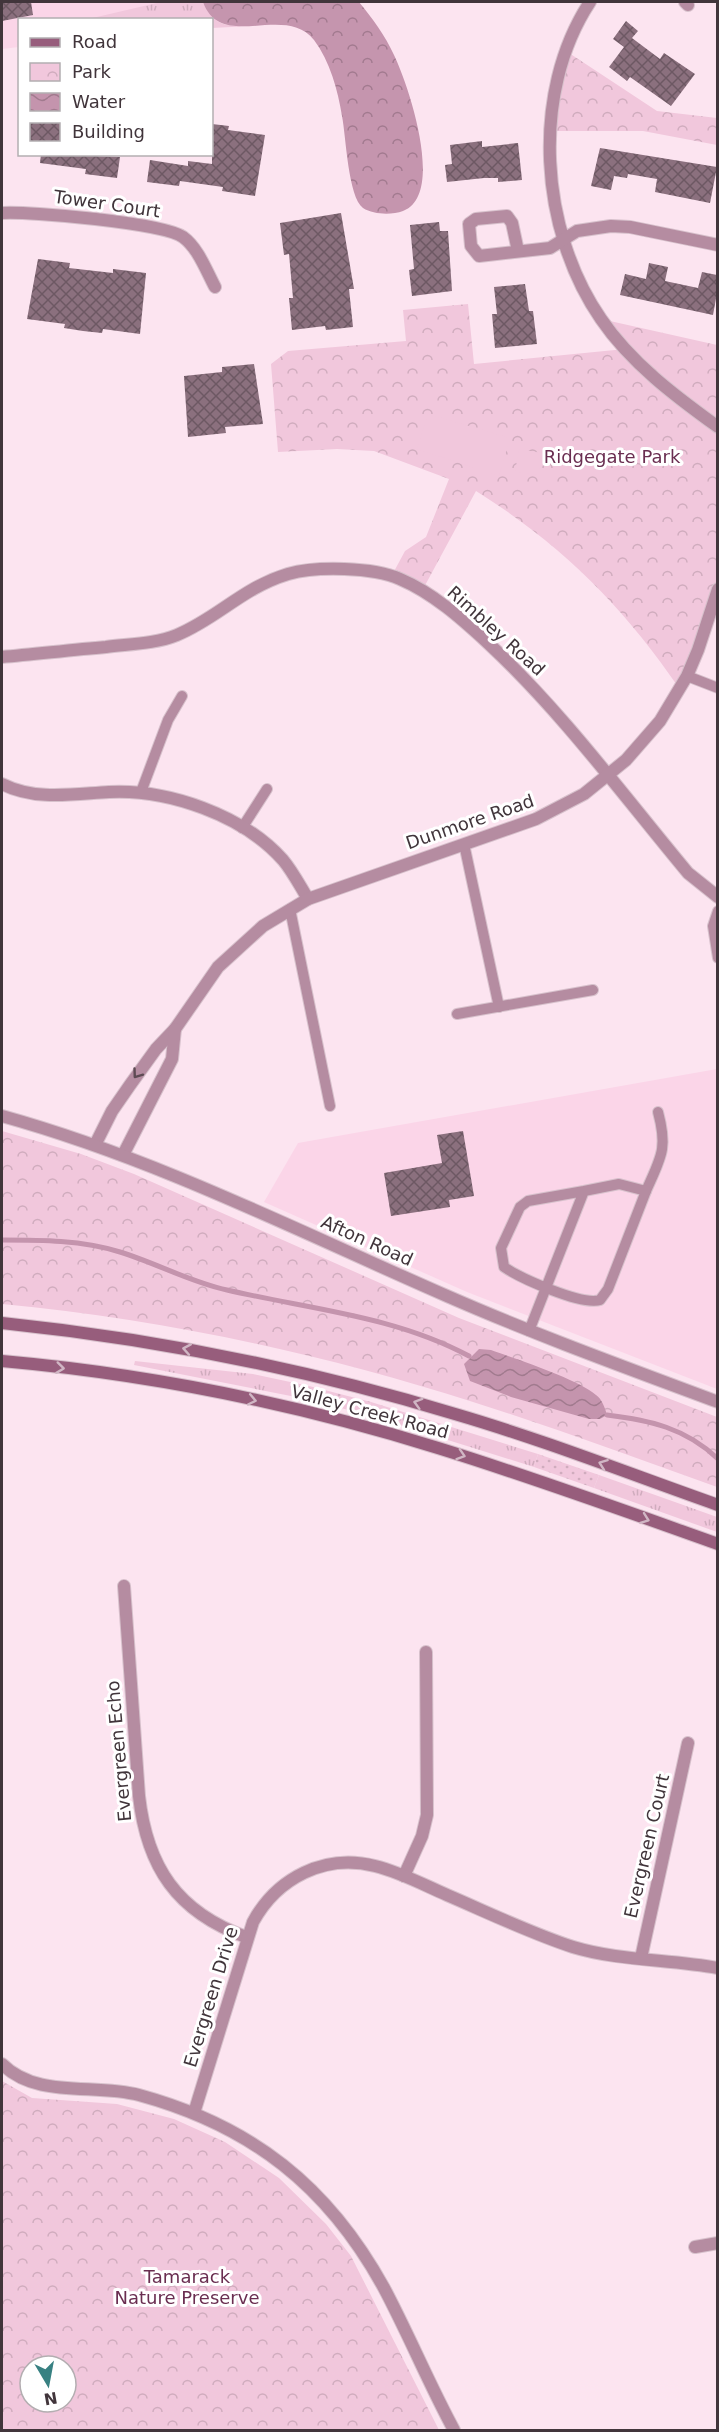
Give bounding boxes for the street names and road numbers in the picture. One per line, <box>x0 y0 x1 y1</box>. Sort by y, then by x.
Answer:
street label: Tower Court <box>51 185 162 221</box>
street label: Rimbley Road <box>443 581 549 680</box>
street label: Dunmore Road <box>403 790 537 853</box>
street label: Afton Road <box>318 1211 416 1270</box>
street label: Valley Creek Road <box>289 1380 451 1443</box>
street label: Evergreen Echo <box>102 1680 135 1822</box>
street label: Evergreen Court <box>620 1772 673 1920</box>
street label: Evergreen Drive <box>179 1924 242 2070</box>

